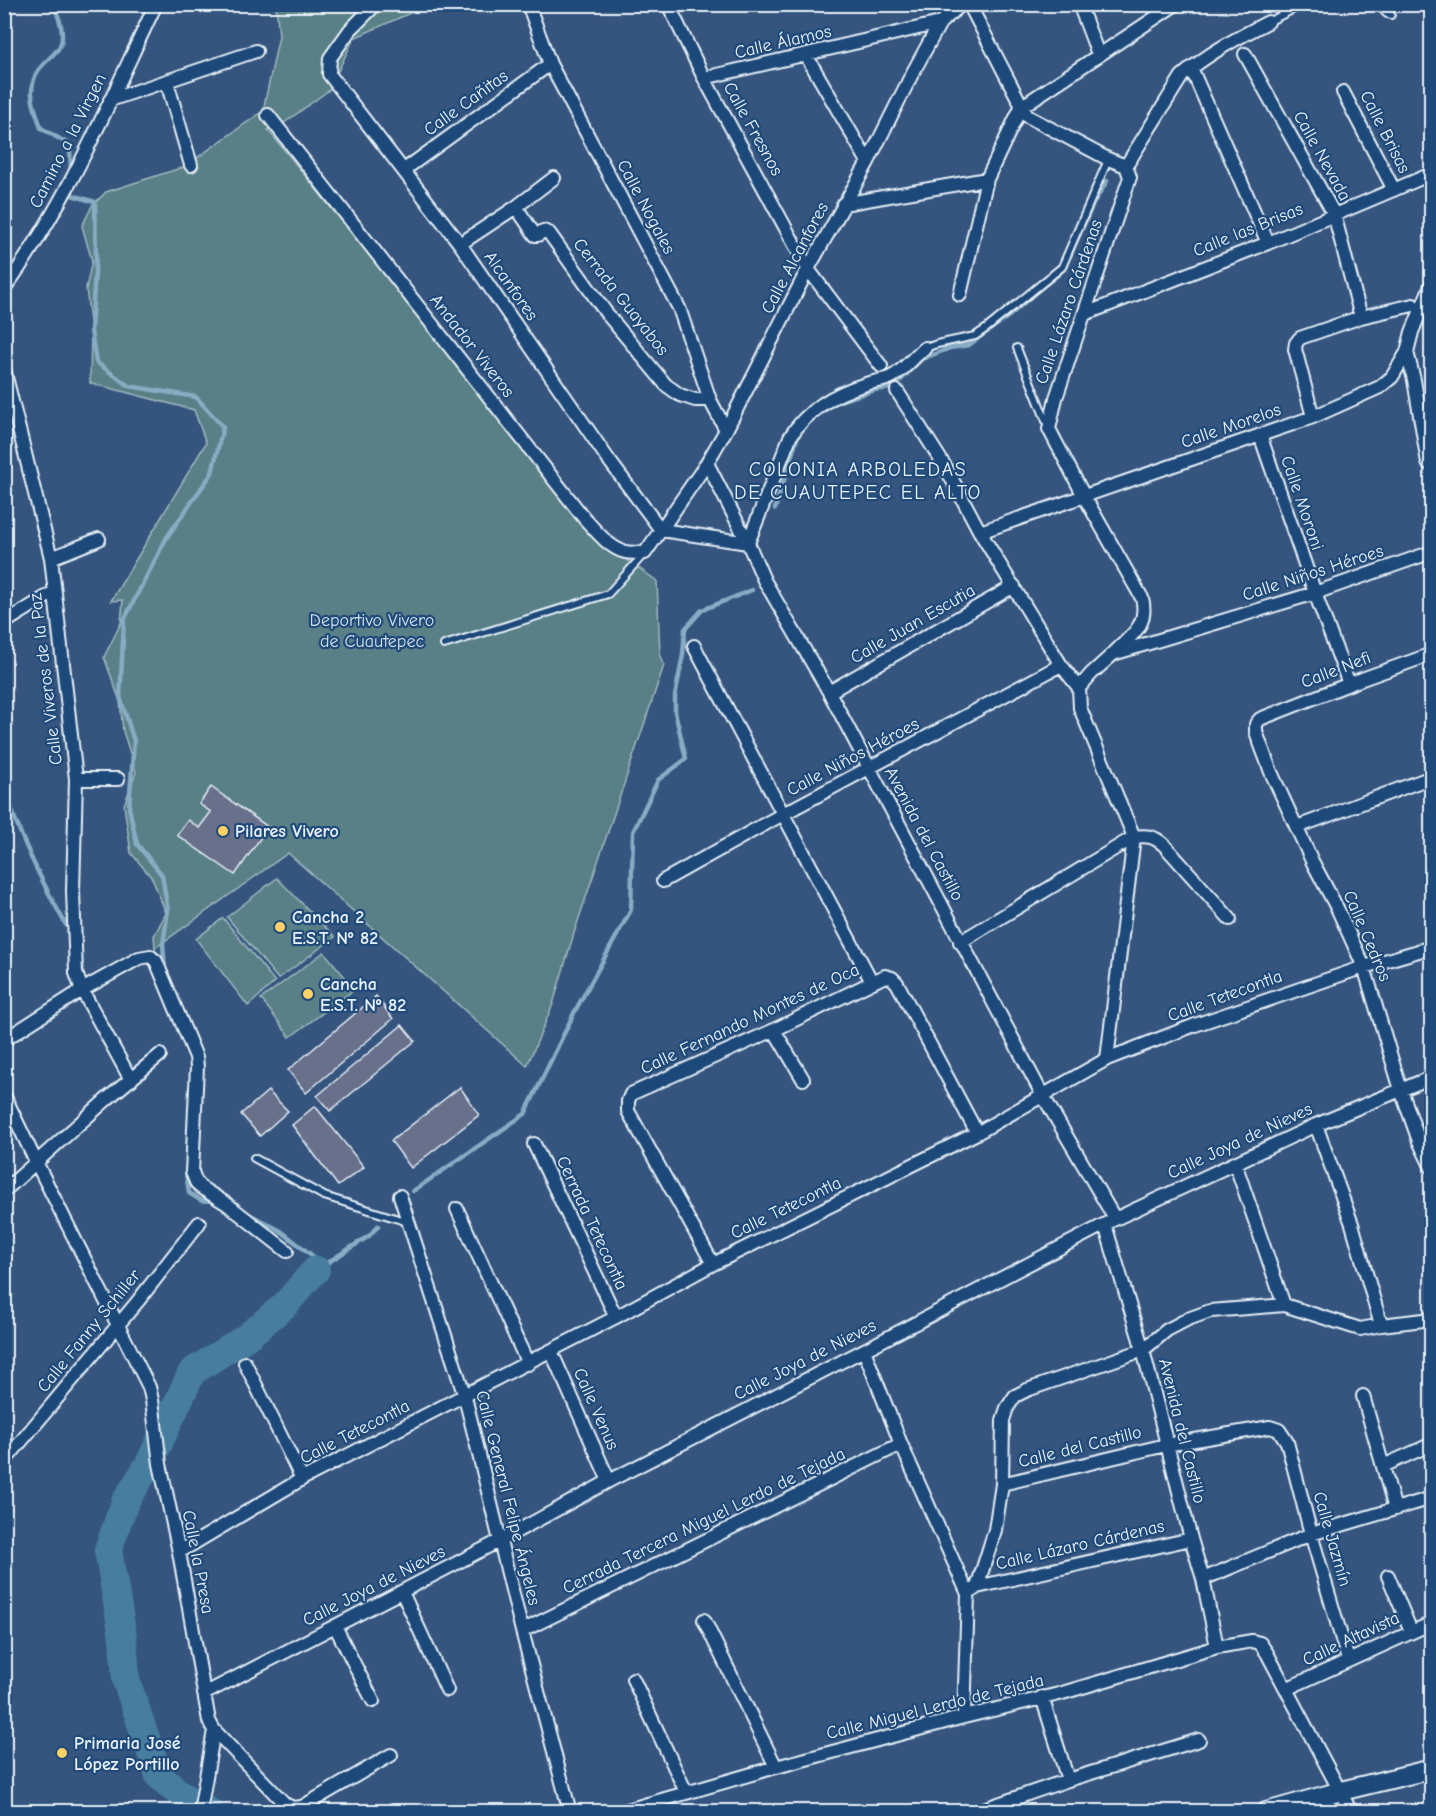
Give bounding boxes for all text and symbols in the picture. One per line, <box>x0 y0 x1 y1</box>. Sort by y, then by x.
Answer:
street label: Calle Álamos <box>732 20 833 63</box>
street label: Calle Cañitas <box>420 65 512 141</box>
street label: Camino a la Virgen <box>25 70 111 212</box>
street label: Calle Fresnos <box>719 79 787 179</box>
street label: Calle Brisas <box>1355 87 1415 177</box>
street label: Calle Nevada <box>1289 107 1355 205</box>
street label: Calle Nogales <box>612 156 680 258</box>
street label: Calle las Brisas <box>1190 198 1306 262</box>
street label: Calle Alcanfores <box>757 199 833 317</box>
street label: Calle Lázaro Cárdenas <box>1031 217 1107 387</box>
street label: Cerrada Guayabos <box>569 234 673 360</box>
street label: Alcanfores <box>479 247 543 325</box>
street label: Andador Viveros <box>425 290 519 402</box>
street label: Calle Morelos <box>1178 399 1284 453</box>
street label: Calle Moroni <box>1276 453 1328 553</box>
district label: COLONIA ARBOLEDAS DE CUAUTEPEC EL ALTO <box>734 458 982 504</box>
street label: Calle Niños Héroes <box>1240 540 1386 606</box>
street label: Calle Juan Escutia <box>847 580 979 668</box>
street label: Calle Viveros de la Paz <box>25 592 67 766</box>
park label: Deportivo Vivero de Cuautepec <box>310 610 434 652</box>
street label: Calle Nefi <box>1298 647 1374 693</box>
street label: Calle Niños Héroes <box>783 713 923 801</box>
street label: Avenida del Castillo <box>880 764 968 904</box>
place label: Pilares Vivero <box>235 821 339 842</box>
marker: Pilares Vivero <box>216 824 230 838</box>
street label: Calle Cedros <box>1338 887 1396 985</box>
place label: Cancha 2 E.S.T. Nº 82 <box>292 907 378 949</box>
marker: Cancha 2 E.S.T. Nº 82 <box>273 920 287 934</box>
street label: Calle Fernando Montes de Oca <box>637 959 863 1079</box>
street label: Calle Tetecontla <box>1165 966 1285 1026</box>
place label: Cancha E.S.T. Nº 82 <box>320 974 406 1016</box>
marker: Cancha E.S.T. Nº 82 <box>301 987 315 1001</box>
street label: Calle Joya de Nieves <box>1164 1098 1316 1184</box>
street label: Cerrada Tetecontla <box>552 1153 632 1293</box>
street label: Calle Tetecontla <box>727 1172 845 1244</box>
street label: Calle Fanny Schiller <box>33 1265 146 1397</box>
street label: Calle Joya de Nieves <box>730 1315 880 1405</box>
street label: Avenida del Castillo <box>1154 1356 1210 1506</box>
street label: Calle Venus <box>569 1365 623 1453</box>
street label: Calle General Felipe Ángeles <box>471 1388 546 1608</box>
street label: Calle Tetecontla <box>297 1395 413 1469</box>
street label: Calle del Castillo <box>1016 1422 1144 1472</box>
street label: Cerrada Tercera Miguel Lerdo de Tejada <box>559 1443 849 1599</box>
street label: Calle Jazmín <box>1308 1489 1356 1589</box>
street label: Calle la Presa <box>178 1508 218 1616</box>
street label: Calle Lázaro Cárdenas <box>994 1515 1166 1575</box>
street label: Calle Joya de Nieves <box>299 1541 449 1631</box>
street label: Calle Altavista <box>1299 1607 1403 1671</box>
street label: Calle Miguel Lerdo de Tejada <box>824 1670 1046 1744</box>
place label: Primaria José López Portillo <box>74 1733 181 1775</box>
marker: Primaria José López Portillo <box>55 1746 69 1760</box>

